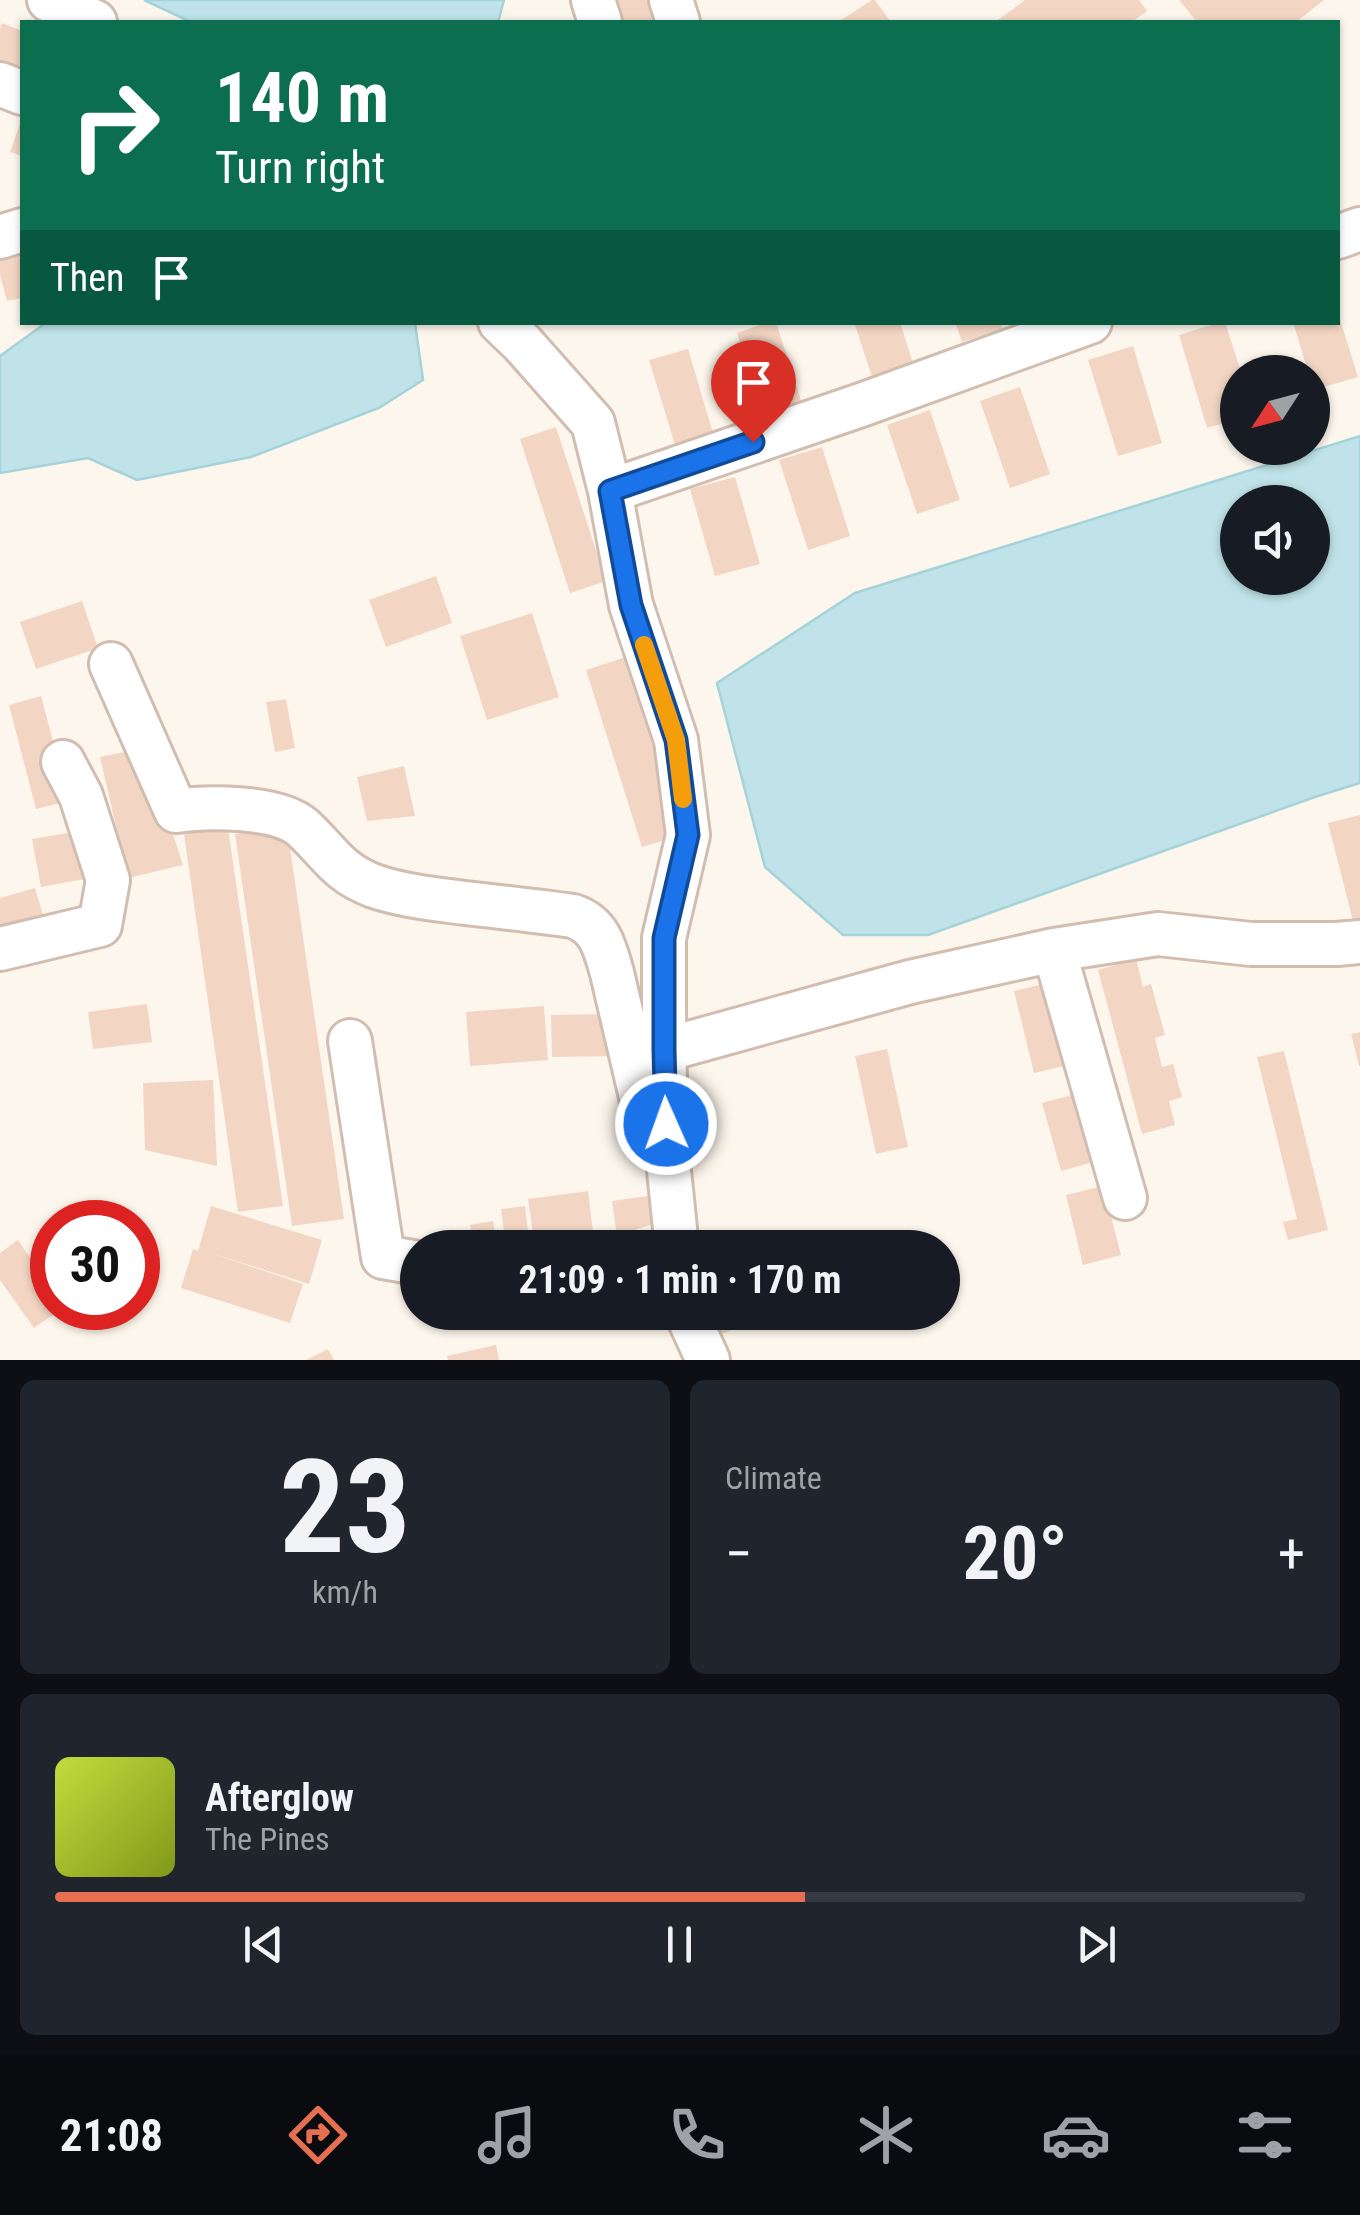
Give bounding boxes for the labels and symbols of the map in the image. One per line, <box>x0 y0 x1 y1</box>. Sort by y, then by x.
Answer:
pin <box>711 340 796 443</box>
north arrow <box>1220 355 1330 465</box>
position arrow <box>614 1072 718 1176</box>
speed limit sign: 30 <box>30 1200 160 1330</box>

